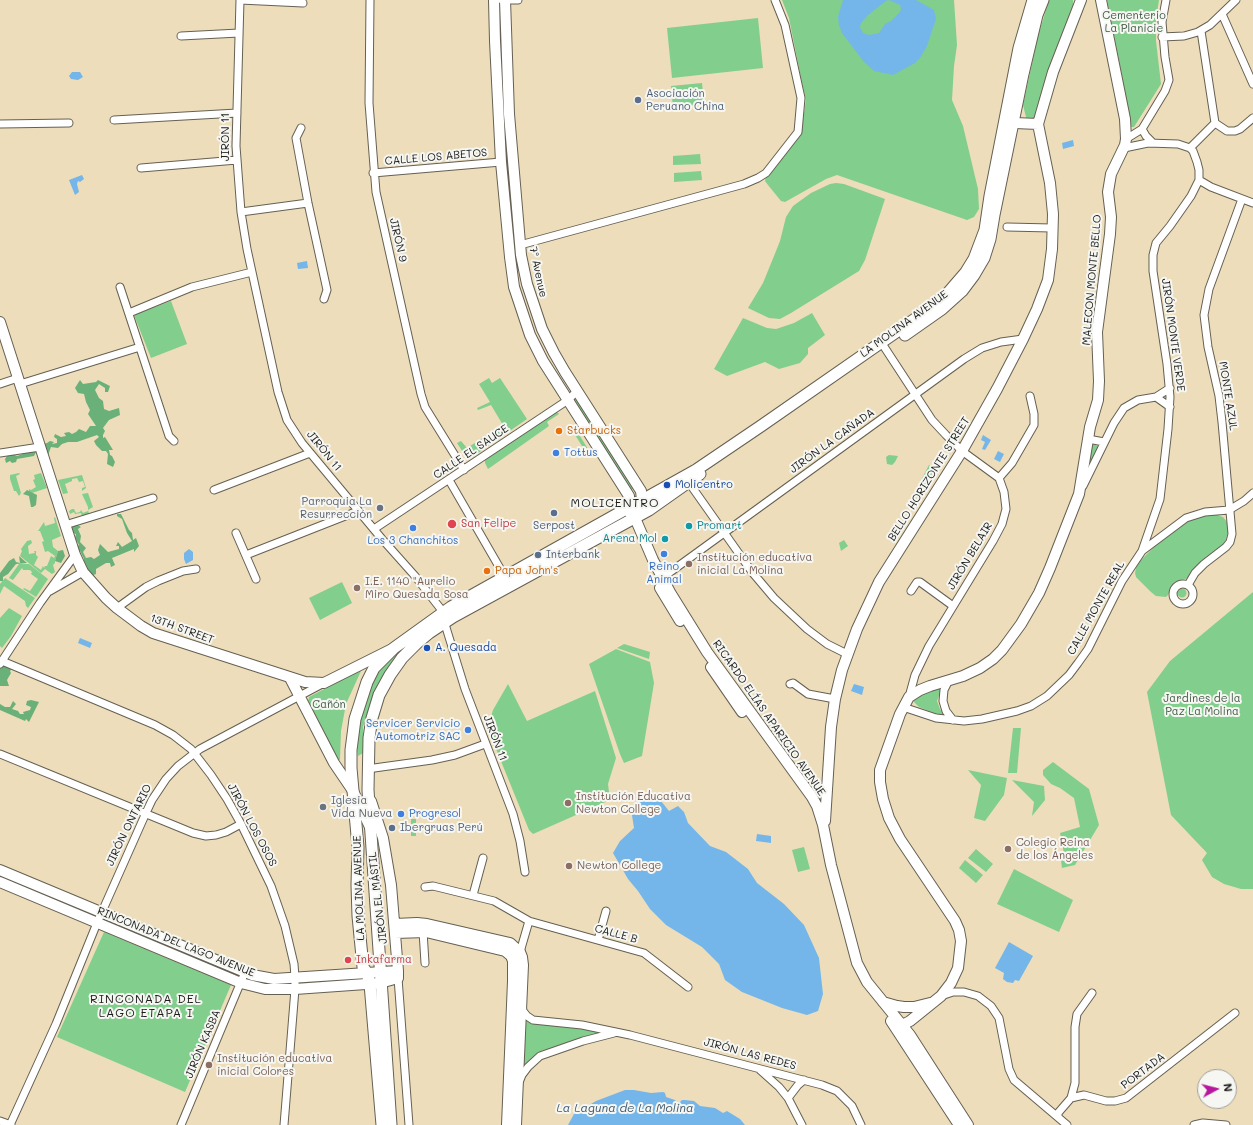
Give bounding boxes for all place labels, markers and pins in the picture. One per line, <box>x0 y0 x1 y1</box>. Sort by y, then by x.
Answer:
place label: Asociación Peruano China <box>646 87 724 113</box>
marker: Asociación Peruano China <box>633 95 643 105</box>
place label: Starbucks <box>567 424 621 438</box>
marker: Starbucks <box>554 426 564 436</box>
place label: Tottus <box>564 446 598 460</box>
marker: Tottus <box>551 448 561 458</box>
place label: Molicentro <box>675 478 733 492</box>
marker: Molicentro <box>662 480 672 490</box>
place label: Parroquia La Resurrección <box>300 495 372 521</box>
marker: Parroquia La Resurrección <box>375 503 385 513</box>
marker: Serpost <box>549 508 559 518</box>
place label: San Felipe <box>461 517 516 531</box>
marker: San Felipe <box>446 518 458 530</box>
place label: Serpost <box>533 519 575 533</box>
place label: Promart <box>697 519 742 533</box>
marker: Promart <box>684 521 694 531</box>
marker: Los 3 Chanchitos <box>408 523 418 533</box>
place label: Arena Mol <box>603 532 657 546</box>
place label: Los 3 Chanchitos <box>368 534 458 548</box>
marker: Arena Mol <box>660 534 670 544</box>
place label: Interbank <box>546 548 600 562</box>
marker: Reino Animal <box>659 549 669 559</box>
marker: Interbank <box>533 550 543 560</box>
place label: Institución educativa inicial La Molina <box>697 551 812 577</box>
marker: Institución educativa inicial La Molina <box>684 559 694 569</box>
place label: Reino Animal <box>646 560 682 586</box>
place label: Papa John's <box>495 564 558 578</box>
marker: Papa John's <box>482 566 492 576</box>
place label: I.E. 1140 "Aurelio Miro Quesada Sosa <box>365 575 469 601</box>
marker: I.E. 1140 "Aurelio Miro Quesada Sosa <box>352 583 362 593</box>
place label: A. Quesada <box>435 641 497 655</box>
marker: A. Quesada <box>422 643 432 653</box>
place label: Servicer Servicio Automotriz SAC <box>366 717 460 743</box>
marker: Servicer Servicio Automotriz SAC <box>463 725 473 735</box>
place label: Institución Educativa Newton College <box>576 790 691 816</box>
place label: Iglesia Vida Nueva <box>331 794 392 820</box>
marker: Institución Educativa Newton College <box>563 798 573 808</box>
marker: Iglesia Vida Nueva <box>318 802 328 812</box>
place label: Progresol <box>409 807 461 821</box>
marker: Progresol <box>396 809 406 819</box>
place label: Ibergruas Perú <box>400 821 483 835</box>
marker: Ibergruas Perú <box>387 823 397 833</box>
place label: Colegio Reina de los Ángeles <box>1016 836 1093 862</box>
marker: Colegio Reina de los Ángeles <box>1003 844 1013 854</box>
place label: Newton College <box>577 859 661 873</box>
marker: Newton College <box>564 861 574 871</box>
place label: Inkafarma <box>356 953 412 967</box>
marker: Inkafarma <box>343 955 353 965</box>
place label: Institución educativa inicial Colores <box>217 1052 332 1078</box>
marker: Institución educativa inicial Colores <box>204 1060 214 1070</box>

